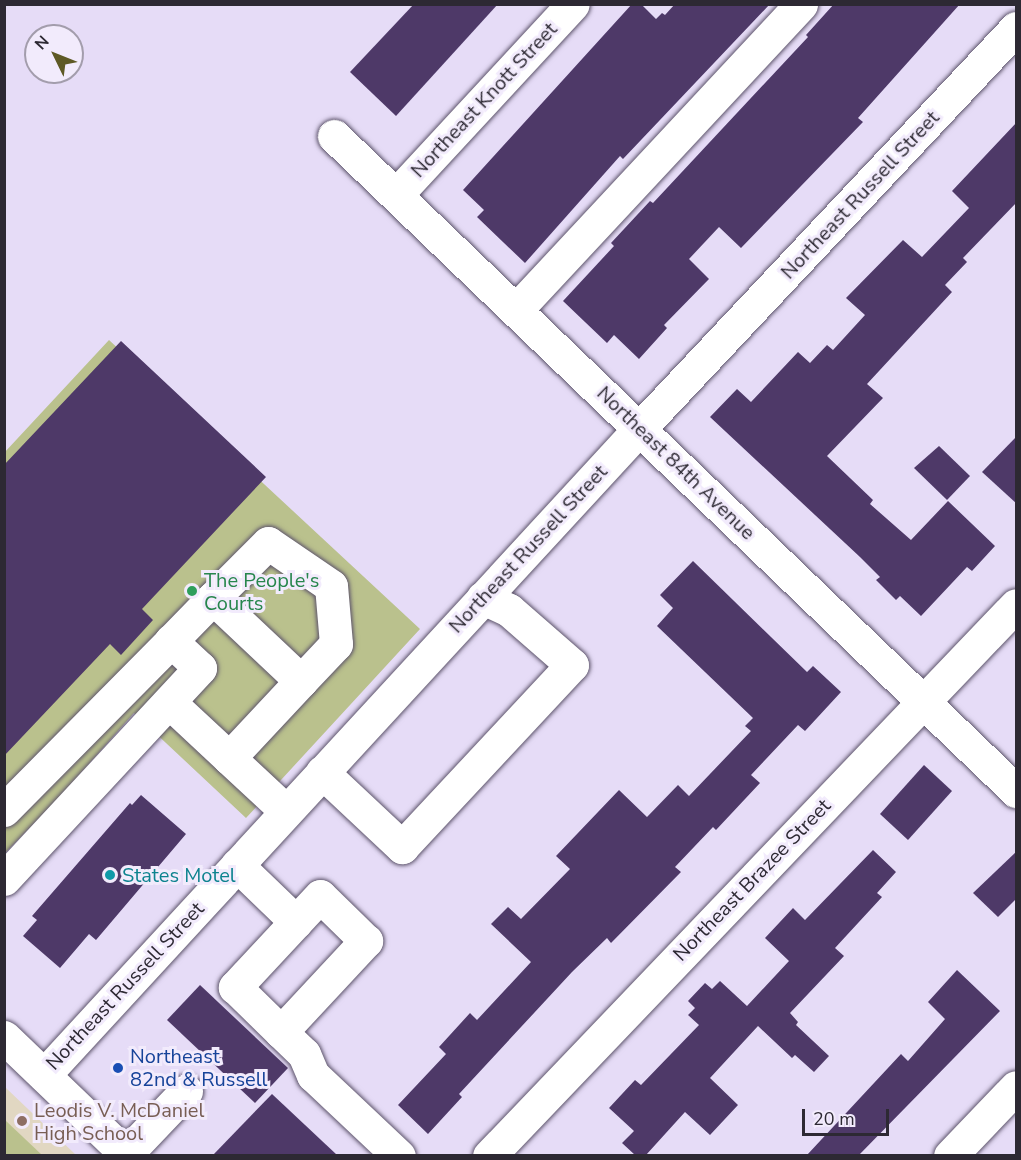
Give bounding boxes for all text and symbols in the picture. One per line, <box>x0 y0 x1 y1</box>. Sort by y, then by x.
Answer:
street label: Northeast Knott Street <box>406 18 562 182</box>
north arrow <box>24 24 84 84</box>
text: N <box>30 31 54 55</box>
street label: Northeast Russell Street <box>776 106 944 284</box>
street label: Northeast 84th Avenue <box>592 381 760 545</box>
street label: Northeast Russell Street <box>444 460 612 638</box>
place label: The People's Courts <box>204 568 319 615</box>
marker: The People's Courts <box>185 584 199 598</box>
street label: Northeast Brazee Street <box>668 794 836 966</box>
place label: States Motel <box>122 863 236 887</box>
marker: States Motel <box>103 868 117 882</box>
street label: Northeast Russell Street <box>41 897 209 1075</box>
place label: Northeast 82nd & Russell <box>130 1044 267 1091</box>
marker: Northeast 82nd & Russell <box>111 1061 125 1075</box>
scale bar <box>805 1097 892 1135</box>
place label: Leodis V. McDaniel High School <box>34 1098 204 1145</box>
text: 20 m <box>813 1107 855 1131</box>
marker: Leodis V. McDaniel High School <box>15 1114 29 1128</box>

